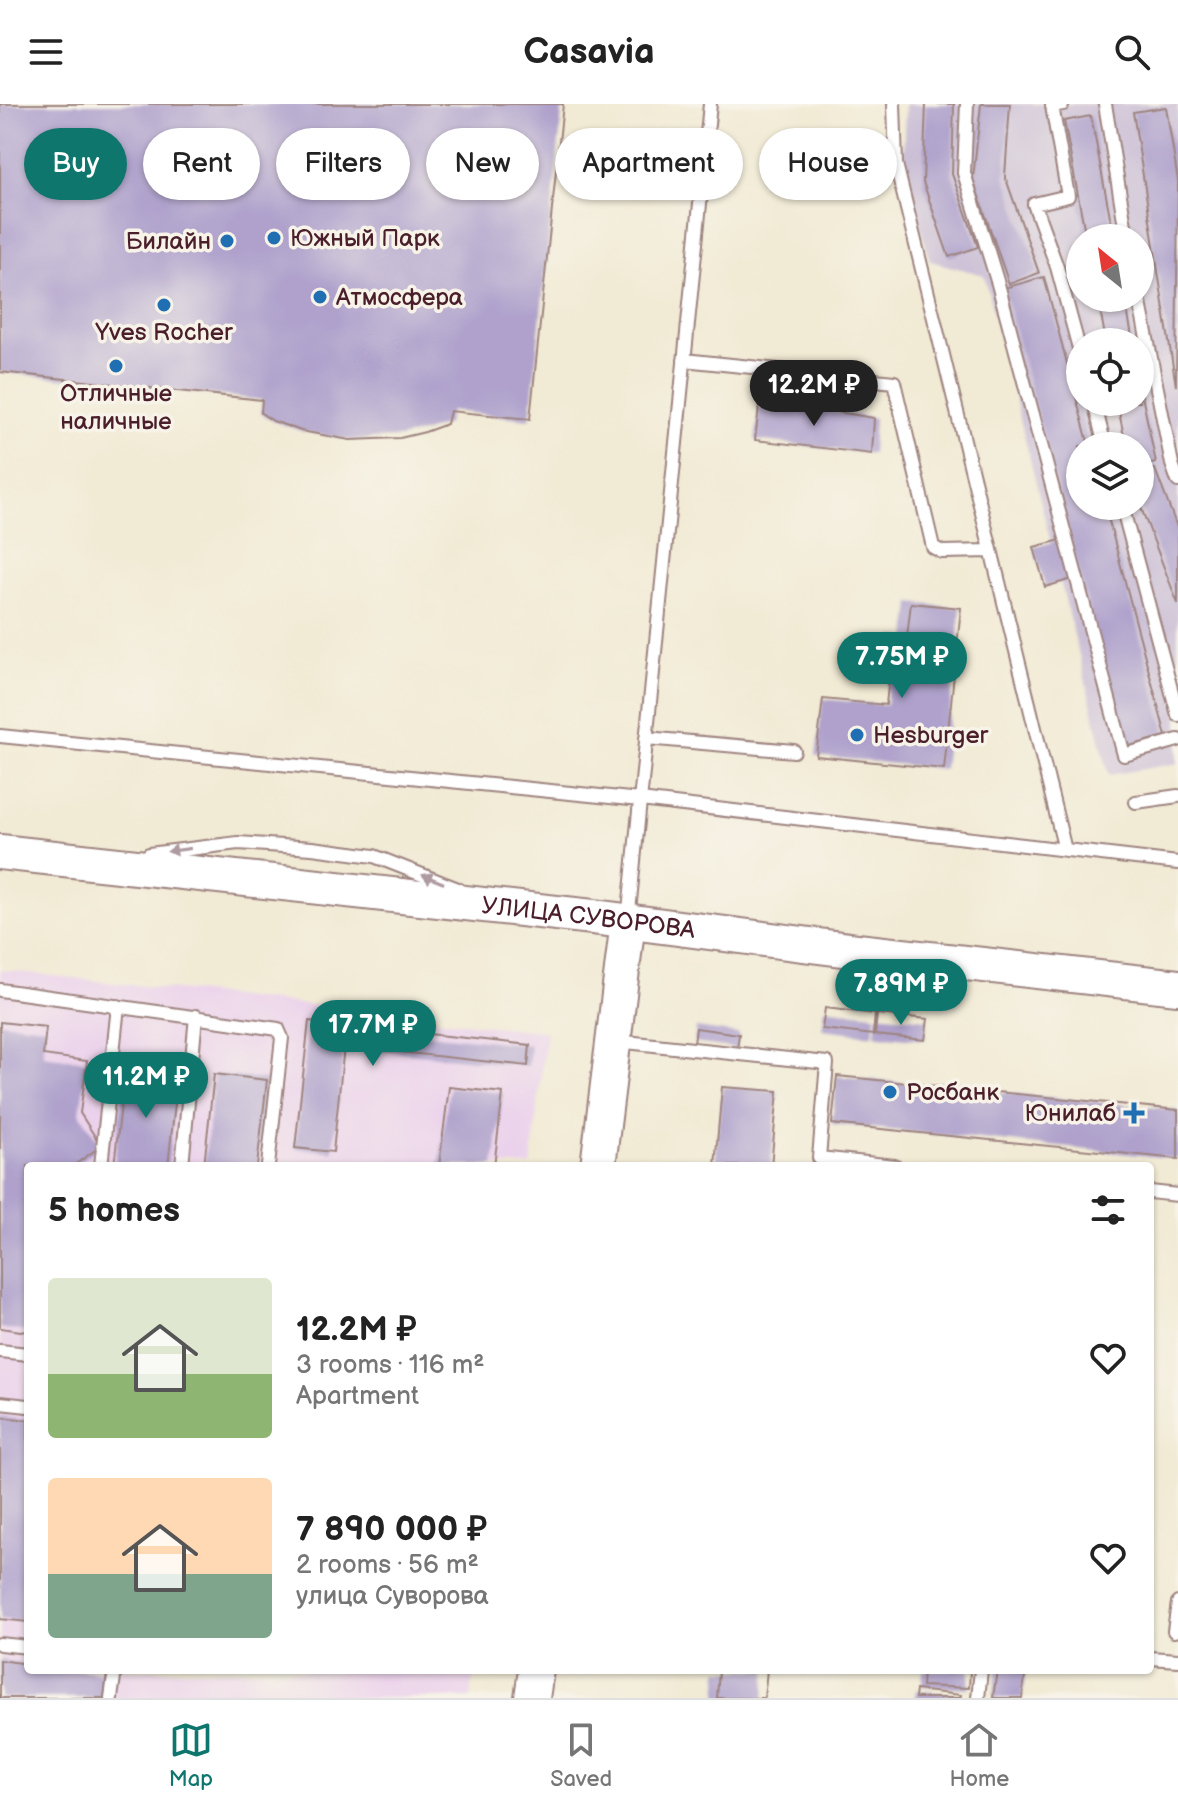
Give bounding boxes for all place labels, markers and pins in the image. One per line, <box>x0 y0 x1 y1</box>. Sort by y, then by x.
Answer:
place label: Южный Парк <box>290 224 440 253</box>
place label: Билайн <box>126 227 211 256</box>
marker: Южный Парк <box>265 229 283 247</box>
marker: Билайн <box>218 232 236 250</box>
place label: Атмосфера <box>335 283 463 312</box>
marker: Атмосфера <box>311 288 329 306</box>
marker: Yves Rocher <box>155 296 173 314</box>
place label: Yves Rocher <box>94 318 233 347</box>
marker: Отличные наличные <box>107 357 125 375</box>
pin: 12.2M ₽ <box>740 360 888 428</box>
place label: Отличные наличные <box>60 379 172 436</box>
pin: 7.75M ₽ <box>828 632 976 700</box>
place label: Hesburger <box>873 721 989 750</box>
marker: Hesburger <box>848 726 866 744</box>
pin: 7.89M ₽ <box>827 959 975 1027</box>
pin: 17.7M ₽ <box>299 1000 447 1068</box>
pin: 11.2M ₽ <box>72 1052 220 1120</box>
place label: Росбанк <box>906 1078 999 1107</box>
marker: Росбанк <box>881 1083 899 1101</box>
place label: Юнилаб <box>1025 1099 1116 1128</box>
marker: Юнилаб <box>1123 1102 1145 1124</box>

